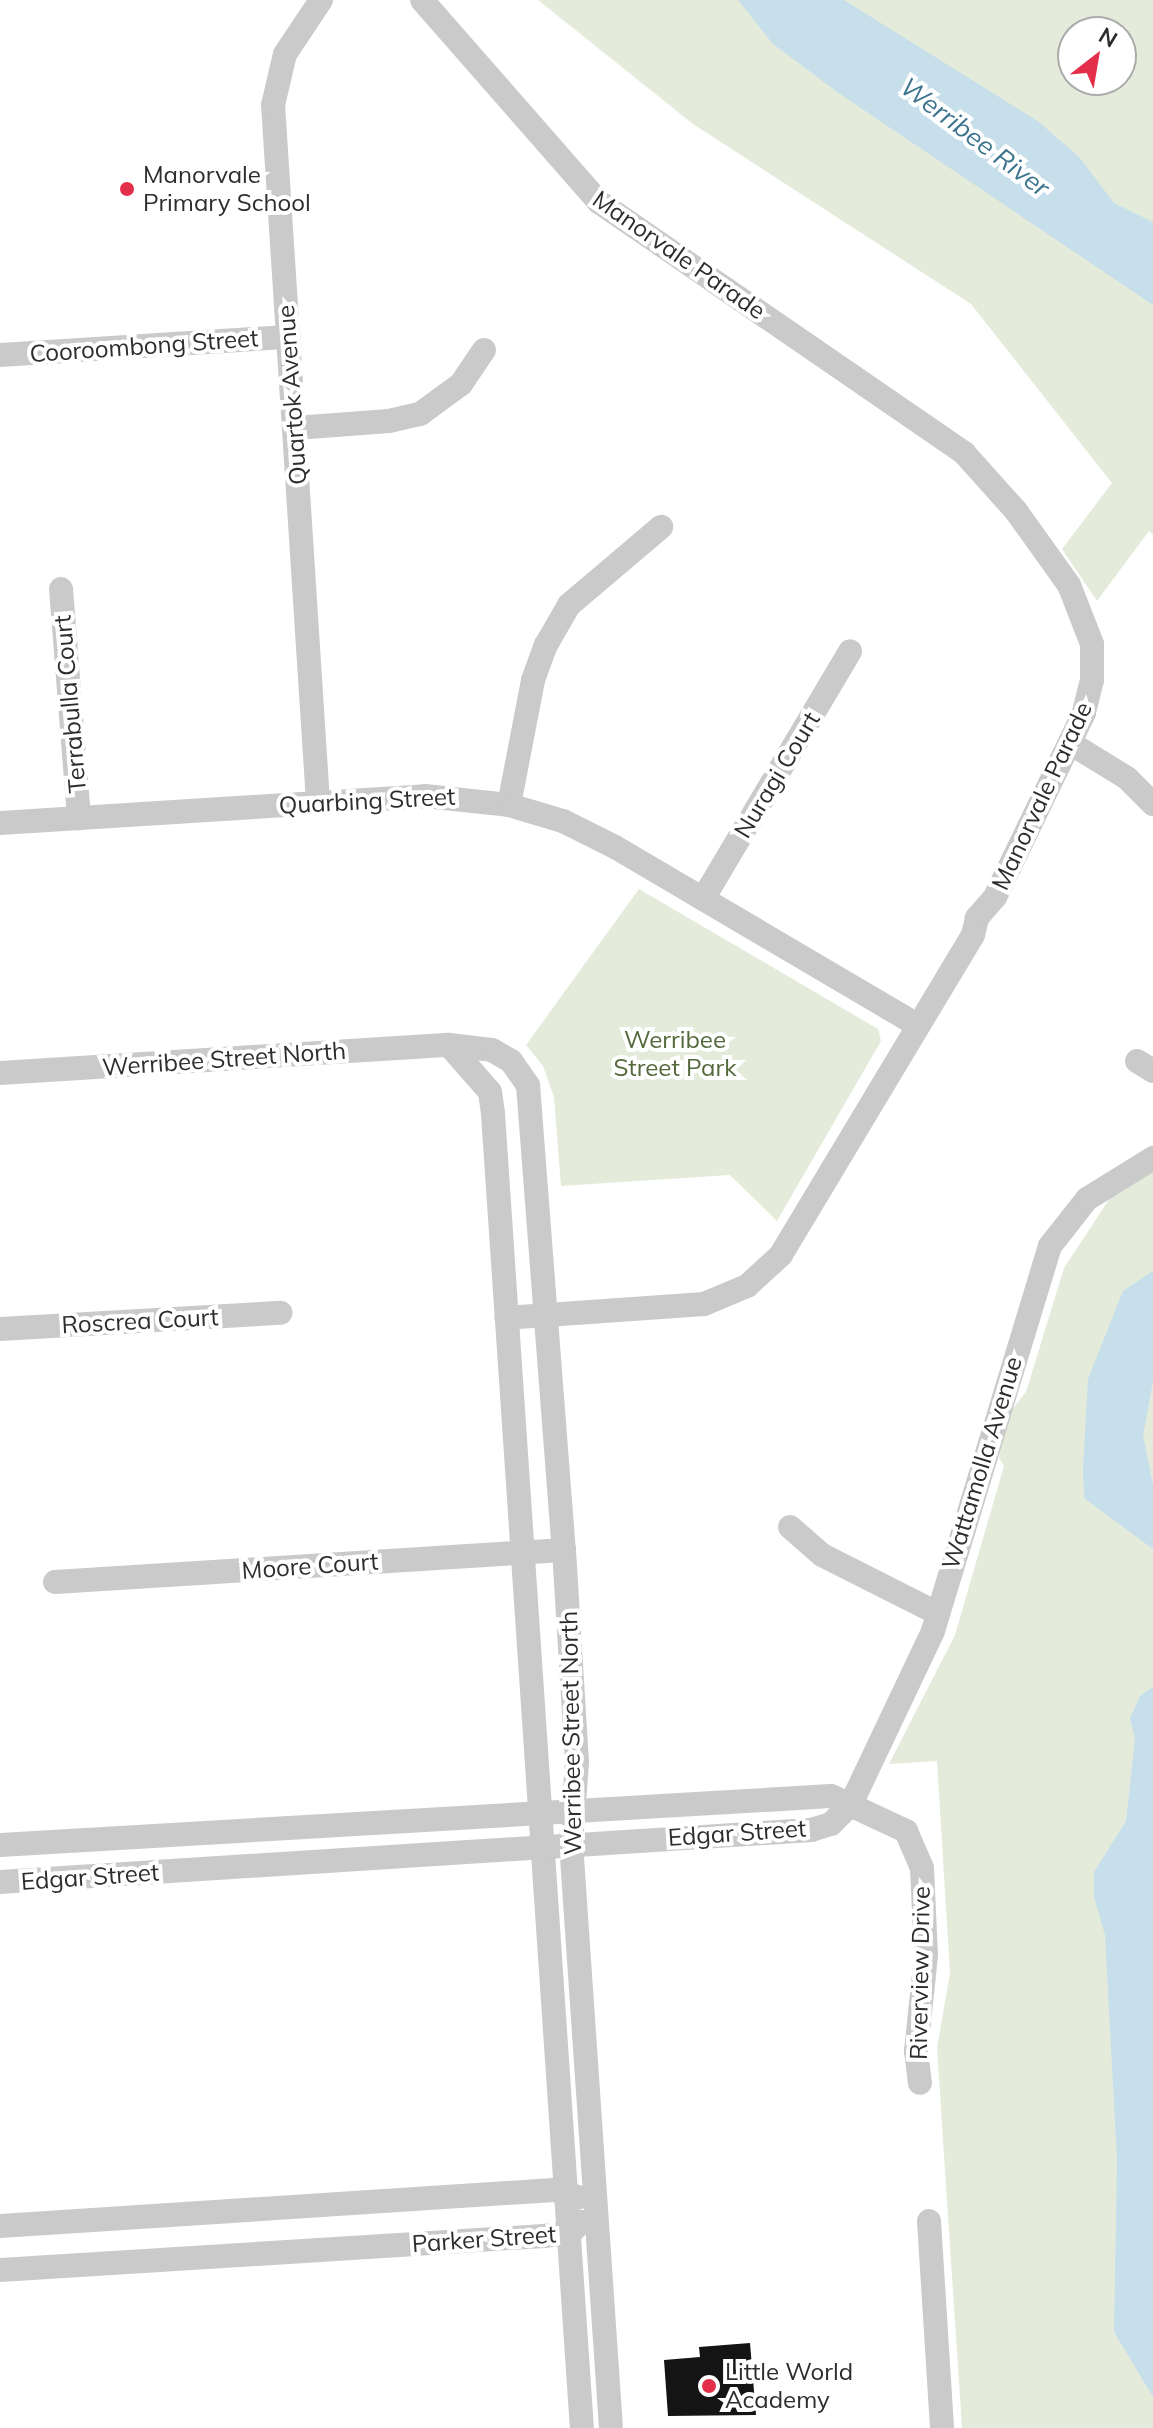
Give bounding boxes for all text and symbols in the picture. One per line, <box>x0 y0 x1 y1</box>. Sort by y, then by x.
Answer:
north arrow <box>1057 16 1137 96</box>
text: N <box>1094 21 1123 53</box>
water label: Werribee River <box>894 71 1056 203</box>
place label: Manorvale Primary School <box>143 161 311 217</box>
marker: Manorvale Primary School <box>118 180 136 198</box>
street label: Manorvale Parade <box>587 185 771 325</box>
street label: Quartok Avenue <box>271 304 313 486</box>
street label: Cooroombong Street <box>29 324 259 368</box>
street label: Terrabulla Court <box>48 614 92 794</box>
street label: Manorvale Parade <box>986 697 1098 895</box>
street label: Nuragi Court <box>728 707 826 843</box>
street label: Quarbing Street <box>278 782 456 820</box>
park label: Werribee Street Park <box>613 1026 737 1082</box>
street label: Werribee Street North <box>101 1036 347 1082</box>
street label: Roscrea Court <box>61 1303 219 1339</box>
street label: Wattamolla Avenue <box>936 1353 1028 1573</box>
street label: Moore Court <box>241 1547 379 1585</box>
street label: Werribee Street North <box>554 1611 588 1855</box>
street label: Edgar Street <box>667 1814 807 1852</box>
street label: Edgar Street <box>20 1858 160 1896</box>
street label: Riverview Drive <box>904 1886 936 2060</box>
street label: Parker Street <box>411 2220 557 2258</box>
place label: Little World Academy <box>725 2358 853 2414</box>
marker: Little World Academy <box>700 2377 718 2395</box>

